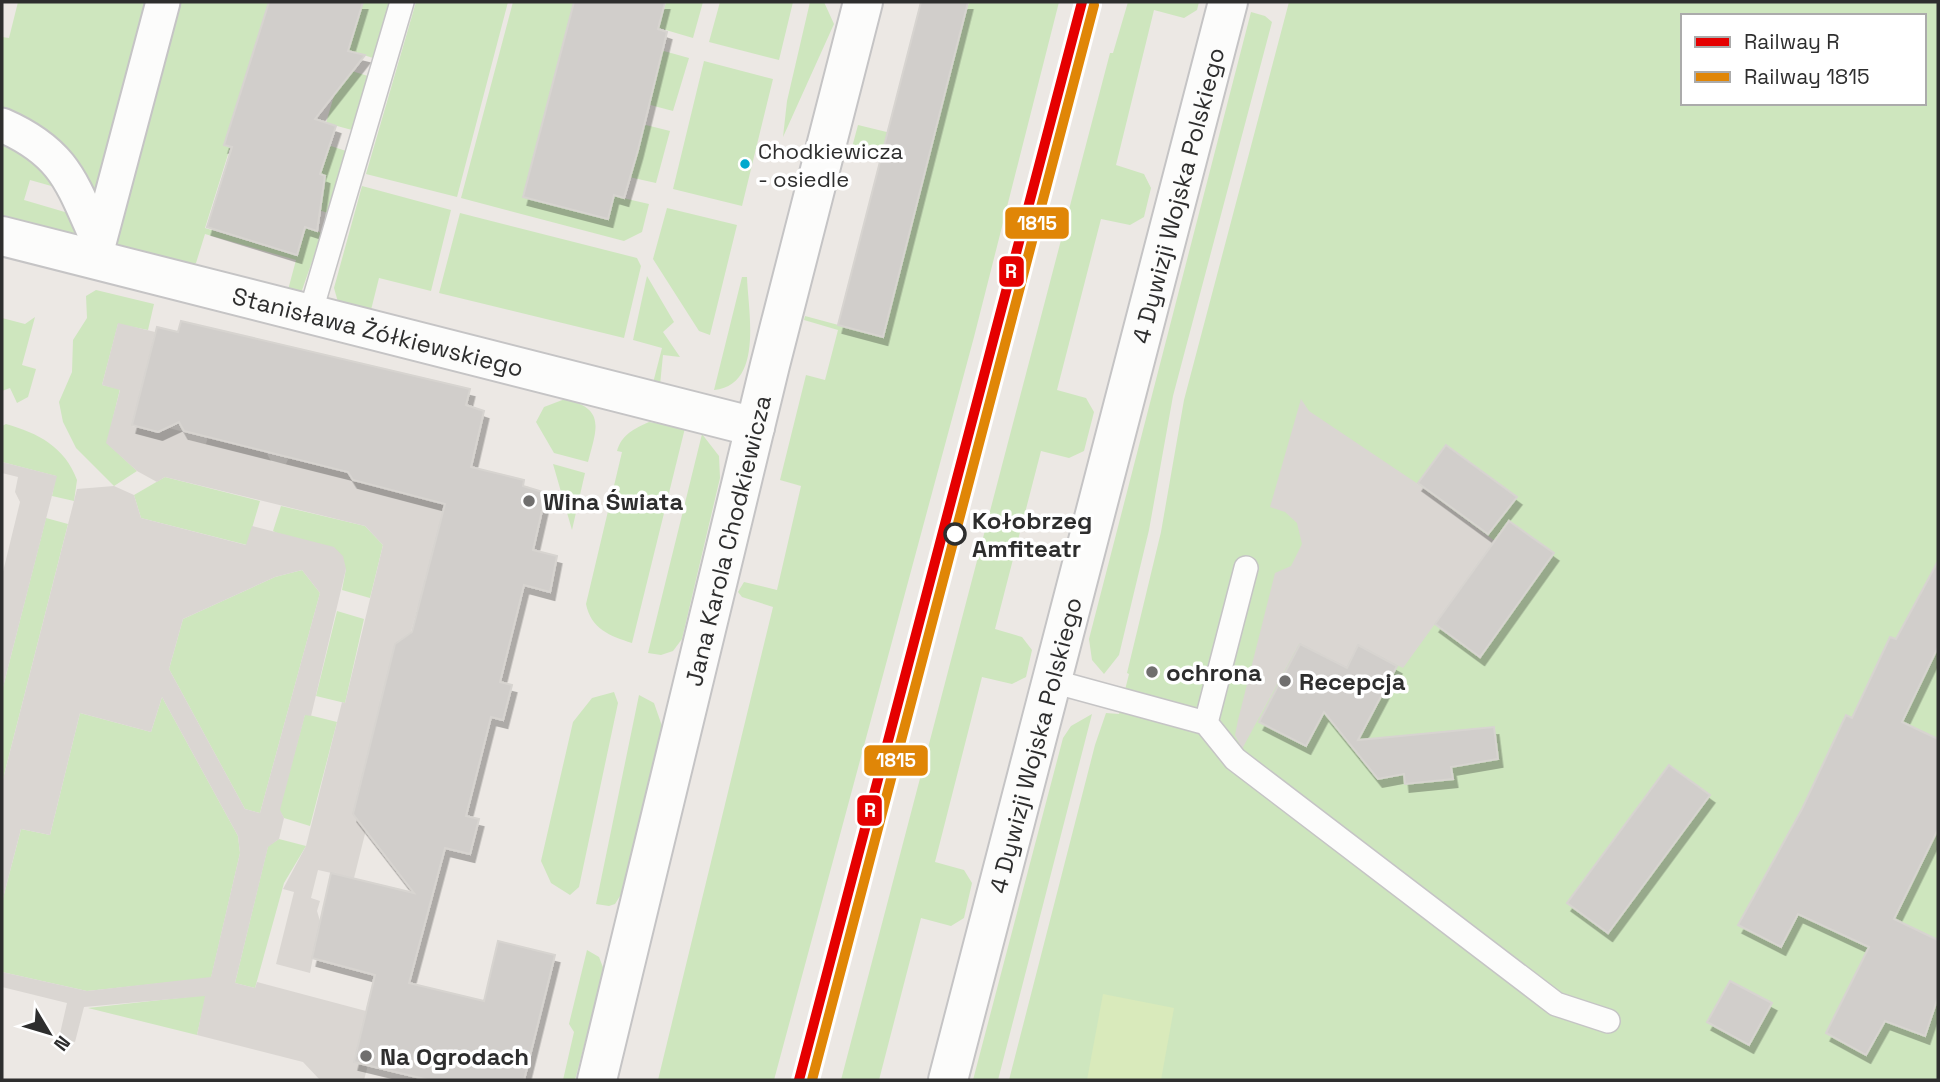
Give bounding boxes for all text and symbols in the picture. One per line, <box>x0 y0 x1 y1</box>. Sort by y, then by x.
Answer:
legend <box>1681 14 1926 105</box>
text: Railway R <box>1744 28 1840 55</box>
street label: 4 Dywizji Wojska Polskiego <box>1124 44 1231 347</box>
text: Railway 1815 <box>1744 63 1870 90</box>
place label: Chodkiewicza - osiedle <box>758 137 904 193</box>
marker: Chodkiewicza - osiedle <box>738 157 752 171</box>
line badge: 1815 <box>1004 206 1070 240</box>
text: 1815 <box>1017 211 1057 236</box>
line badge: R <box>998 255 1025 288</box>
text: R <box>1005 259 1017 284</box>
street label: Stanisława Żółkiewskiego <box>229 280 527 383</box>
street label: Jana Karola Chodkiewicza <box>677 392 778 689</box>
place label: Wina Świata <box>543 486 683 517</box>
marker: Wina Świata <box>521 493 537 509</box>
place label: Kołobrzeg Amfiteatr <box>972 505 1092 564</box>
marker: Kołobrzeg Amfiteatr <box>944 523 966 545</box>
street label: 4 Dywizji Wojska Polskiego <box>982 594 1088 896</box>
place label: ochrona <box>1166 657 1262 688</box>
marker: ochrona <box>1144 664 1160 680</box>
place label: Recepcja <box>1299 666 1406 697</box>
marker: Recepcja <box>1277 673 1293 689</box>
line badge: 1815 <box>863 744 929 777</box>
text: 1815 <box>876 748 916 773</box>
line badge: R <box>856 794 883 827</box>
text: R <box>864 798 876 823</box>
north arrow <box>14 998 84 1068</box>
text: N <box>48 1030 76 1056</box>
place label: Na Ogrodach <box>380 1041 529 1072</box>
marker: Na Ogrodach <box>358 1048 374 1064</box>

